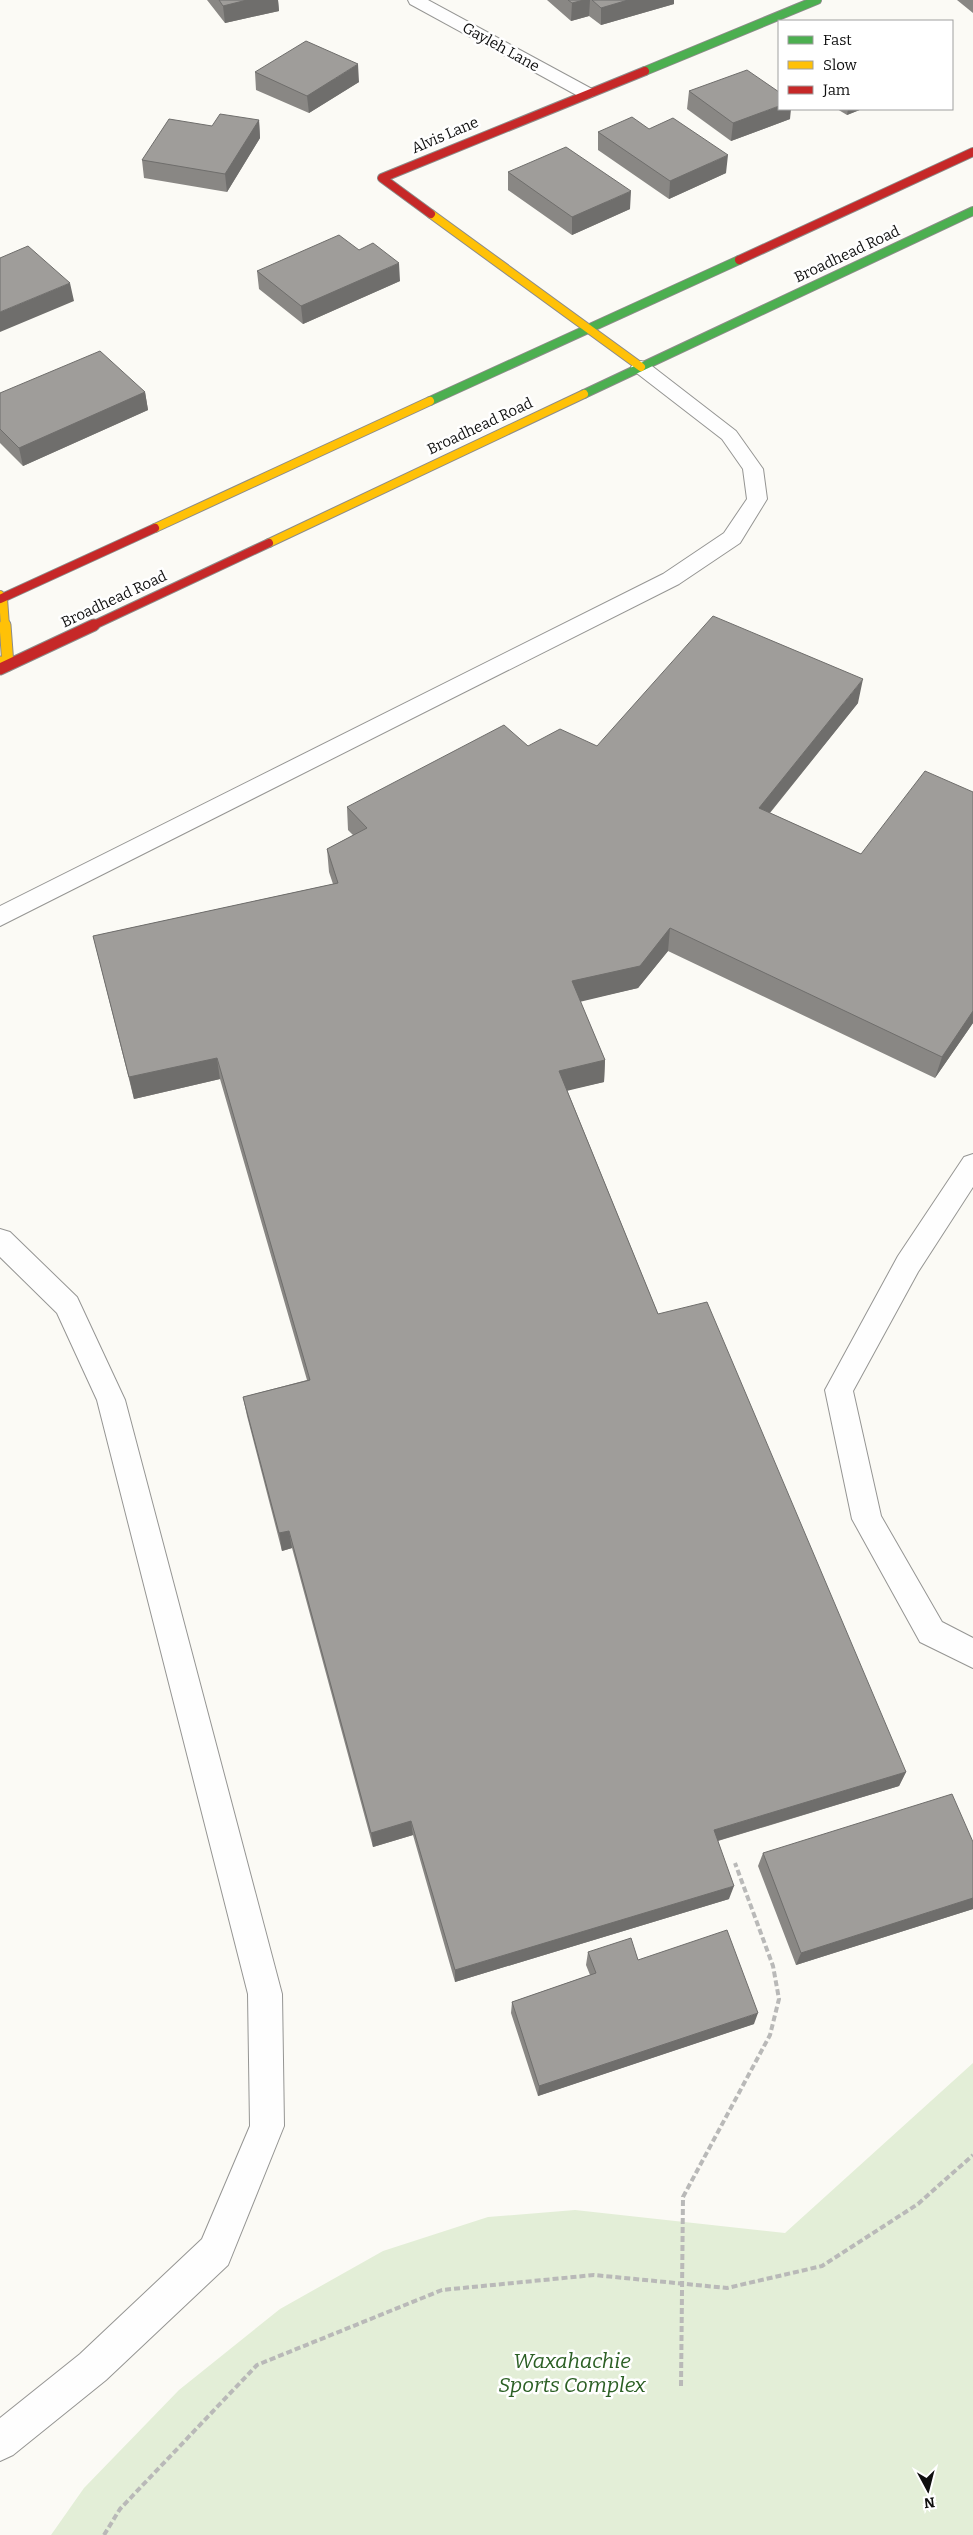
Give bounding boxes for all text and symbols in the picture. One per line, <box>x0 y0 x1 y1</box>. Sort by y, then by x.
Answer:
street label: Gayleh Lane <box>459 18 543 76</box>
legend <box>778 20 953 110</box>
text: Fast <box>823 31 852 49</box>
text: Slow <box>823 56 858 74</box>
text: Jam <box>822 81 851 99</box>
street label: Alvis Lane <box>409 113 481 157</box>
street label: Broadhead Road <box>791 222 903 286</box>
street label: Broadhead Road <box>424 394 536 458</box>
street label: Broadhead Road <box>58 567 170 631</box>
park label: Waxahachie Sports Complex <box>498 2348 647 2398</box>
north arrow <box>903 2465 953 2515</box>
text: N <box>923 2493 936 2512</box>

